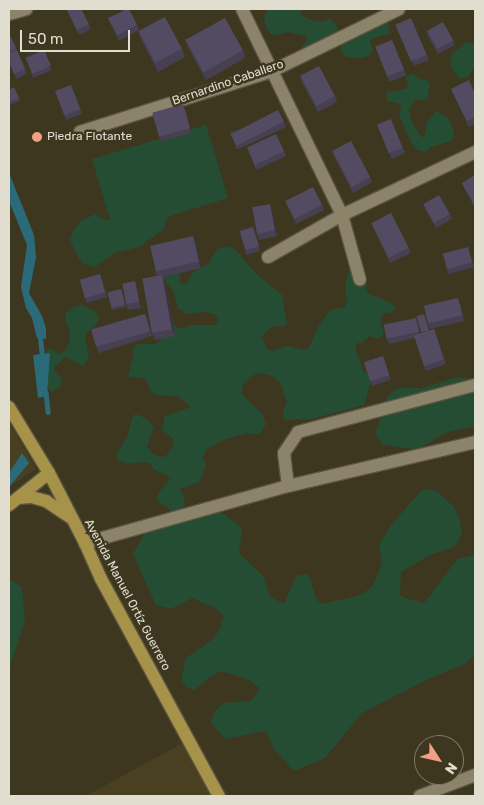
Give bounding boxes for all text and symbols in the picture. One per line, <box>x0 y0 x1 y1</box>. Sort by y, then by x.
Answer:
scale bar <box>22 20 132 52</box>
text: 50 m <box>28 30 63 48</box>
street label: Bernardino Caballero <box>170 57 286 109</box>
place label: Piedra Flotante <box>47 130 132 144</box>
marker: Piedra Flotante <box>31 131 43 143</box>
street label: Avenida Manuel Ortíz Guerrero <box>81 517 173 673</box>
north arrow <box>414 735 464 785</box>
text: N <box>441 759 461 777</box>

